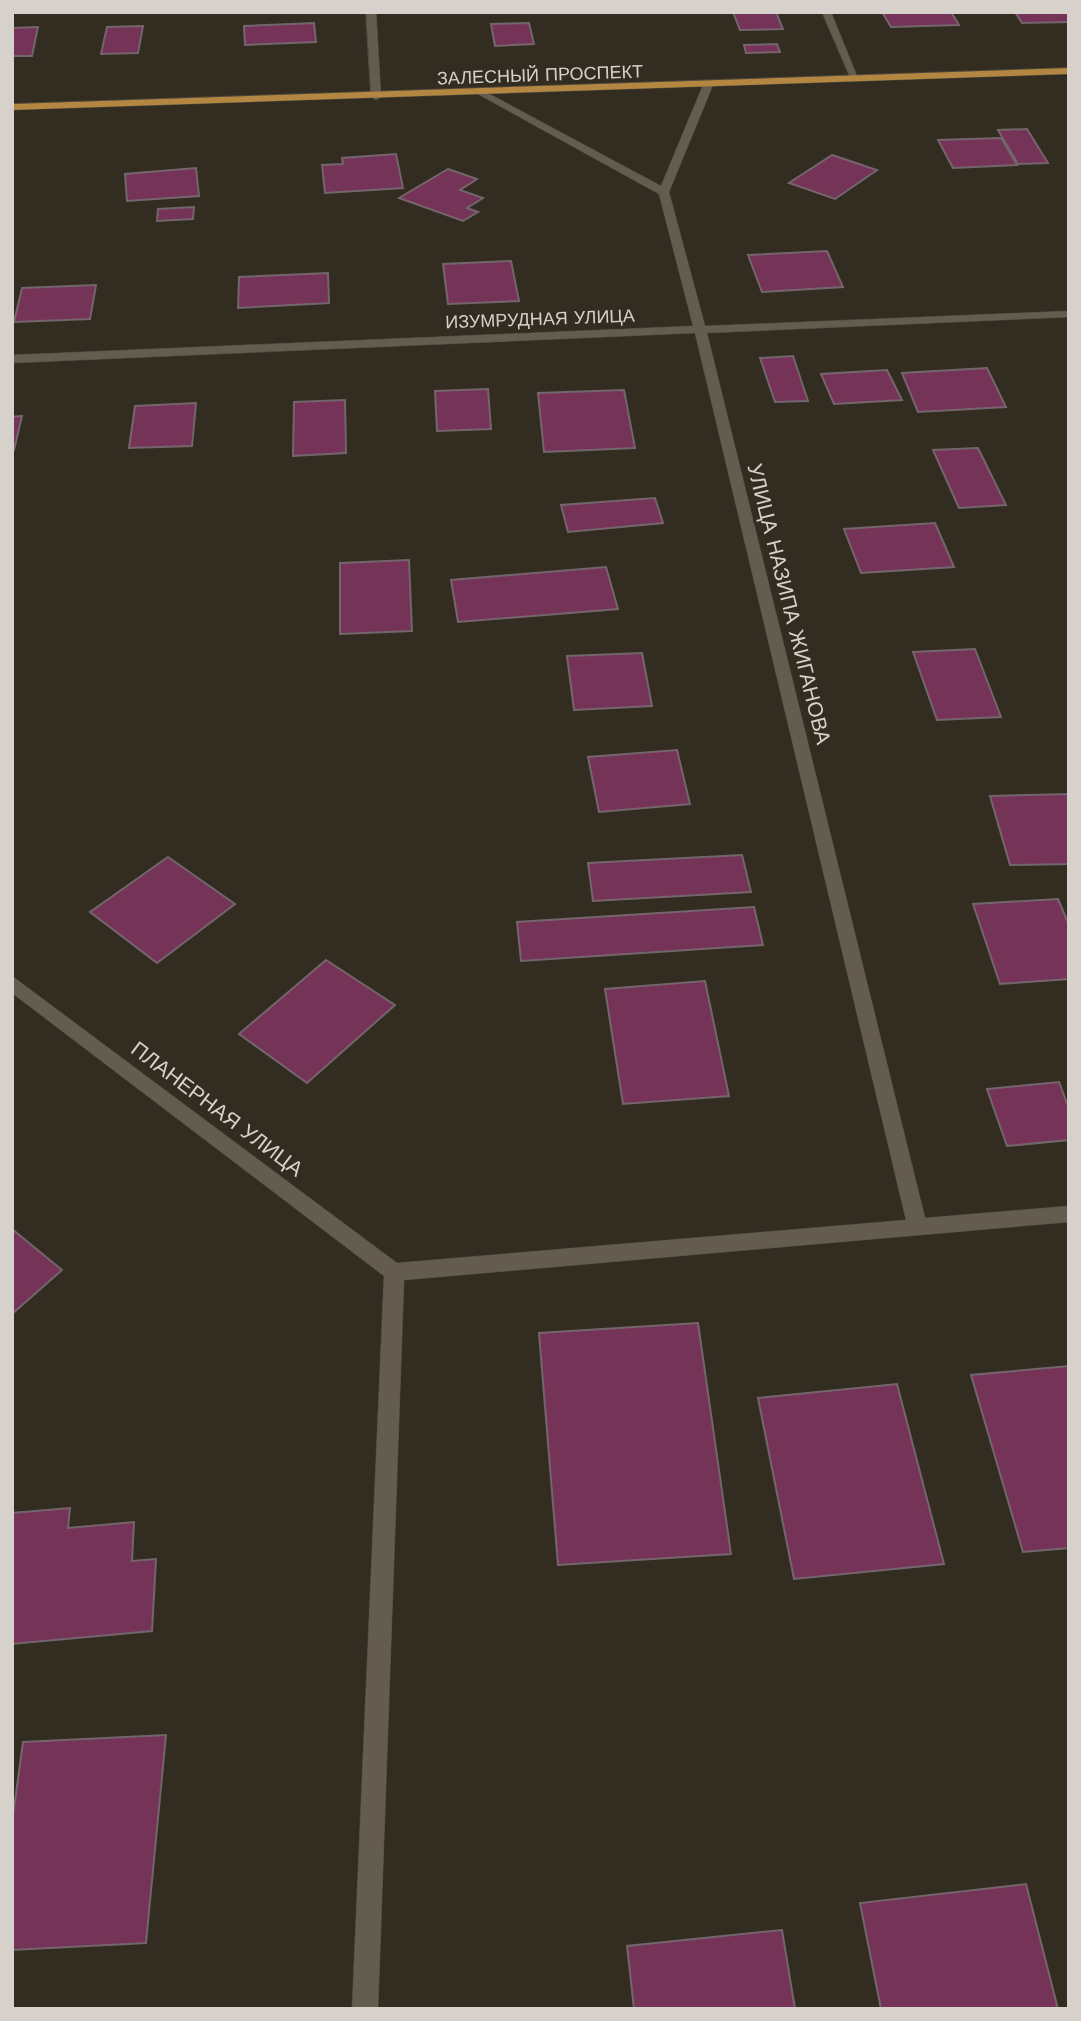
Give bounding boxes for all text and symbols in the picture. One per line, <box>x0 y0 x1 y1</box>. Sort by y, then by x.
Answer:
street label: ЗАЛЕСНЫЙ ПРОСПЕКТ <box>437 60 643 89</box>
street label: ИЗУМРУДНАЯ УЛИЦА <box>445 305 635 332</box>
street label: УЛИЦА НАЗИПА ЖИГАНОВА <box>742 461 837 747</box>
street label: ПЛАНЕРНАЯ УЛИЦА <box>126 1036 308 1181</box>

